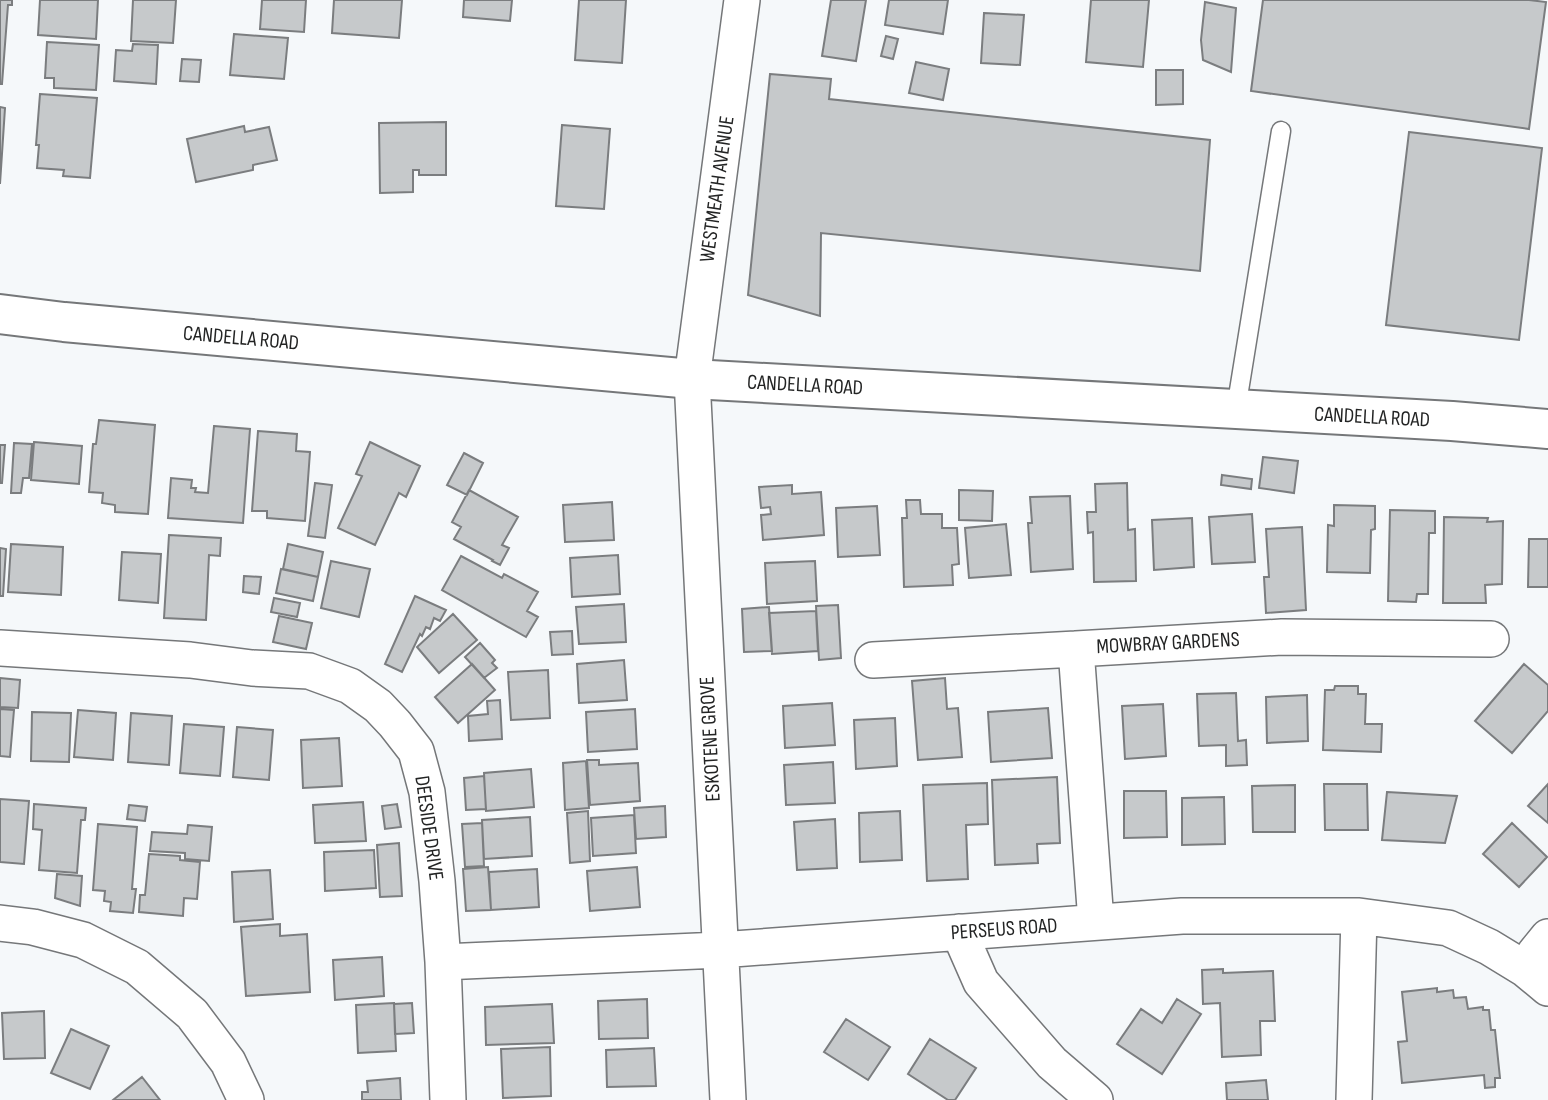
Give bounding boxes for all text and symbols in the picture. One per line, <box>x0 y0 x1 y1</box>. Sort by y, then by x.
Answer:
street label: WESTMEATH AVENUE <box>694 114 740 264</box>
street label: CANDELLA ROAD <box>182 320 300 356</box>
street label: CANDELLA ROAD <box>746 369 864 401</box>
street label: CANDELLA ROAD <box>1313 401 1431 433</box>
street label: MOWBRAY GARDENS <box>1096 627 1240 659</box>
street label: ESKOTENE GROVE <box>694 676 726 802</box>
street label: DEESIDE DRIVE <box>409 774 449 882</box>
street label: PERSEUS ROAD <box>950 913 1058 945</box>

